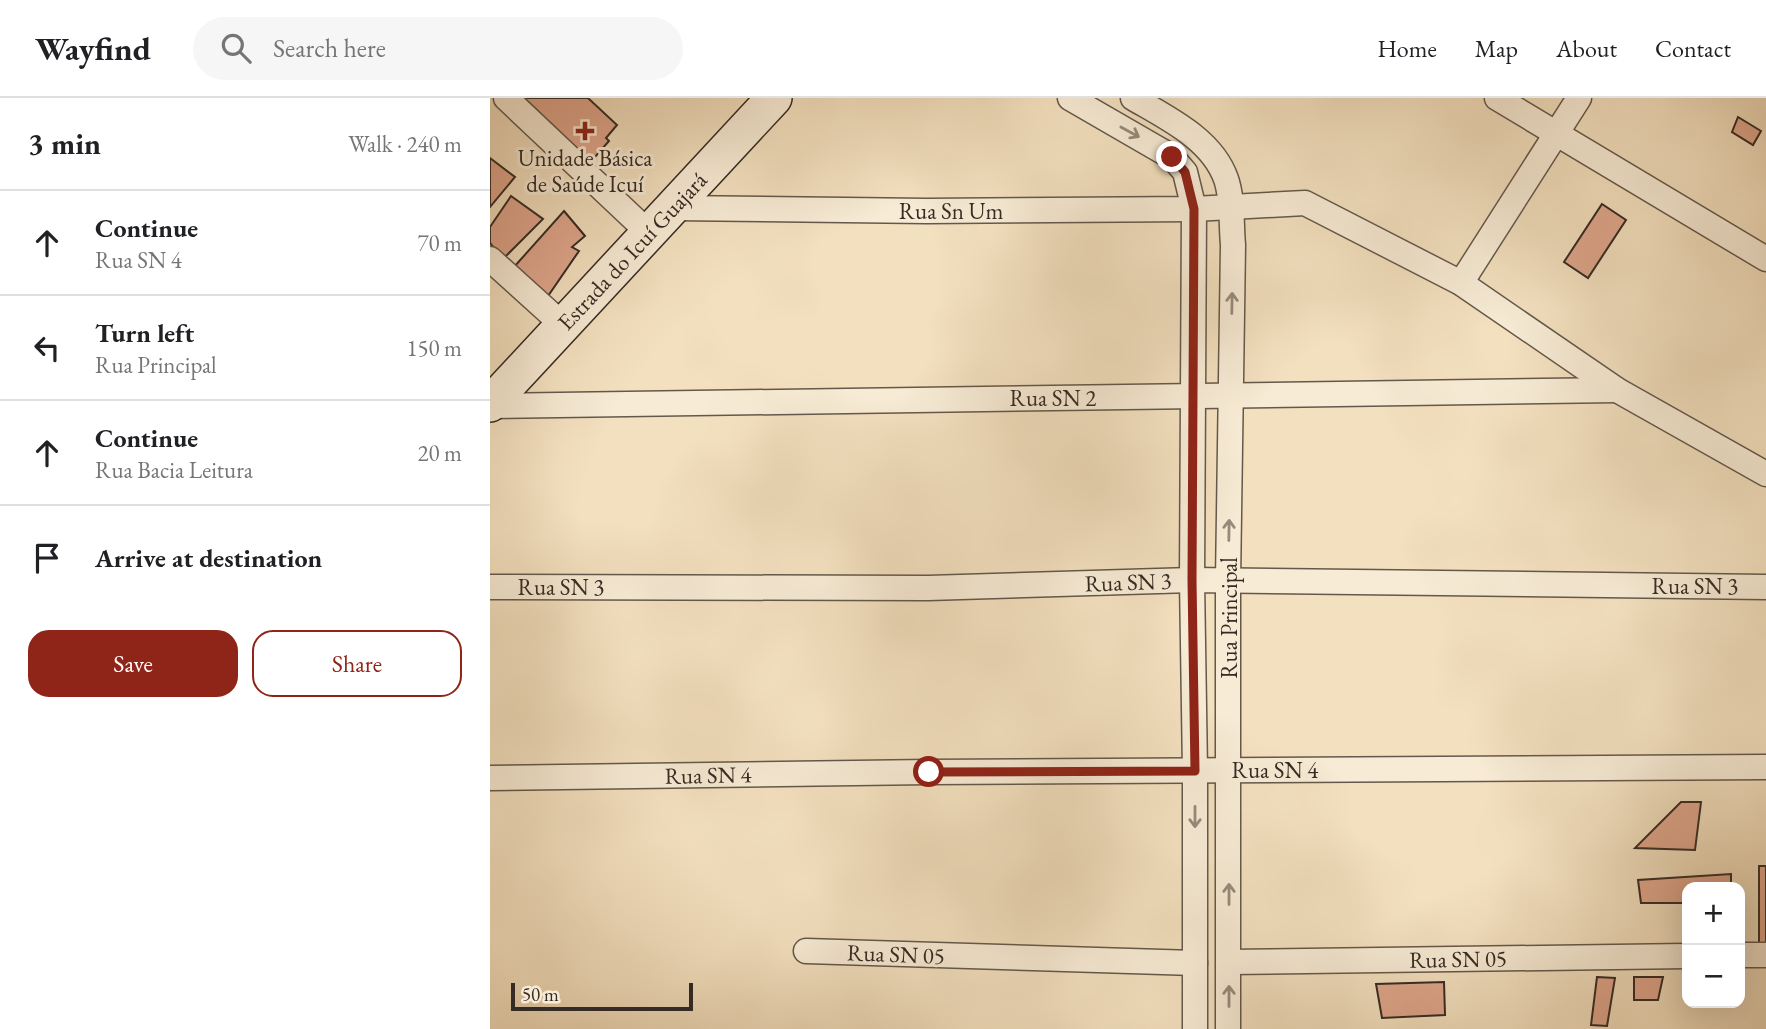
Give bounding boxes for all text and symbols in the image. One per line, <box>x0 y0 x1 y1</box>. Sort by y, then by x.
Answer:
search box <box>193 17 683 80</box>
text: Wayfind <box>35 27 151 70</box>
icon: search <box>217 29 255 67</box>
text: Search here <box>273 31 386 65</box>
text: Home <box>1377 33 1437 64</box>
text: Map <box>1475 33 1518 64</box>
text: About <box>1556 33 1617 64</box>
text: Contact <box>1655 33 1731 64</box>
marker: Unidade Básica de Saúde Icuí <box>575 121 595 141</box>
text: 3 min <box>28 124 101 163</box>
one-way arrow <box>1119 125 1139 139</box>
text: Walk · 240 m <box>348 129 462 159</box>
route end <box>1156 141 1187 172</box>
place label: Unidade Básica de Saúde Icuí <box>518 143 653 199</box>
street label: Estrada do Icuí Guajará <box>551 165 714 337</box>
street label: Rua Sn Um <box>899 196 1003 226</box>
text: Continue <box>95 211 198 245</box>
icon: ahead <box>28 224 66 262</box>
text: 70 m <box>417 228 462 258</box>
text: Rua SN 4 <box>95 245 182 275</box>
one-way arrow <box>1225 291 1239 314</box>
text: Turn left <box>95 316 194 350</box>
icon: left <box>28 329 66 367</box>
text: 150 m <box>406 333 462 363</box>
text: Rua Principal <box>95 350 217 380</box>
street label: Rua SN 2 <box>1010 383 1096 413</box>
text: Continue <box>95 421 198 455</box>
icon: ahead <box>28 434 66 472</box>
text: 20 m <box>417 438 462 468</box>
text: Rua Bacia Leitura <box>95 455 253 485</box>
one-way arrow <box>1222 519 1235 542</box>
icon: arrive <box>28 539 66 577</box>
text: Arrive at destination <box>95 541 322 575</box>
street label: Rua Principal <box>1214 557 1244 679</box>
street label: Rua SN 3 <box>1084 565 1172 599</box>
street label: Rua SN 3 <box>1652 571 1738 601</box>
street label: Rua SN 3 <box>518 572 604 602</box>
button: Save <box>28 630 238 697</box>
button: Share <box>252 630 462 697</box>
street label: Rua SN 4 <box>1232 755 1319 785</box>
route start <box>913 756 944 787</box>
street label: Rua SN 4 <box>664 759 753 791</box>
one-way arrow <box>1188 805 1202 828</box>
map controls <box>1682 882 1745 1008</box>
button: + <box>1682 882 1745 945</box>
one-way arrow <box>1222 883 1236 906</box>
street label: Rua SN 05 <box>847 937 945 971</box>
street label: Rua SN 05 <box>1409 943 1507 975</box>
button: − <box>1682 945 1745 1008</box>
scale bar <box>511 980 693 1012</box>
text: 50 m <box>522 982 559 1007</box>
one-way arrow <box>1222 984 1236 1007</box>

